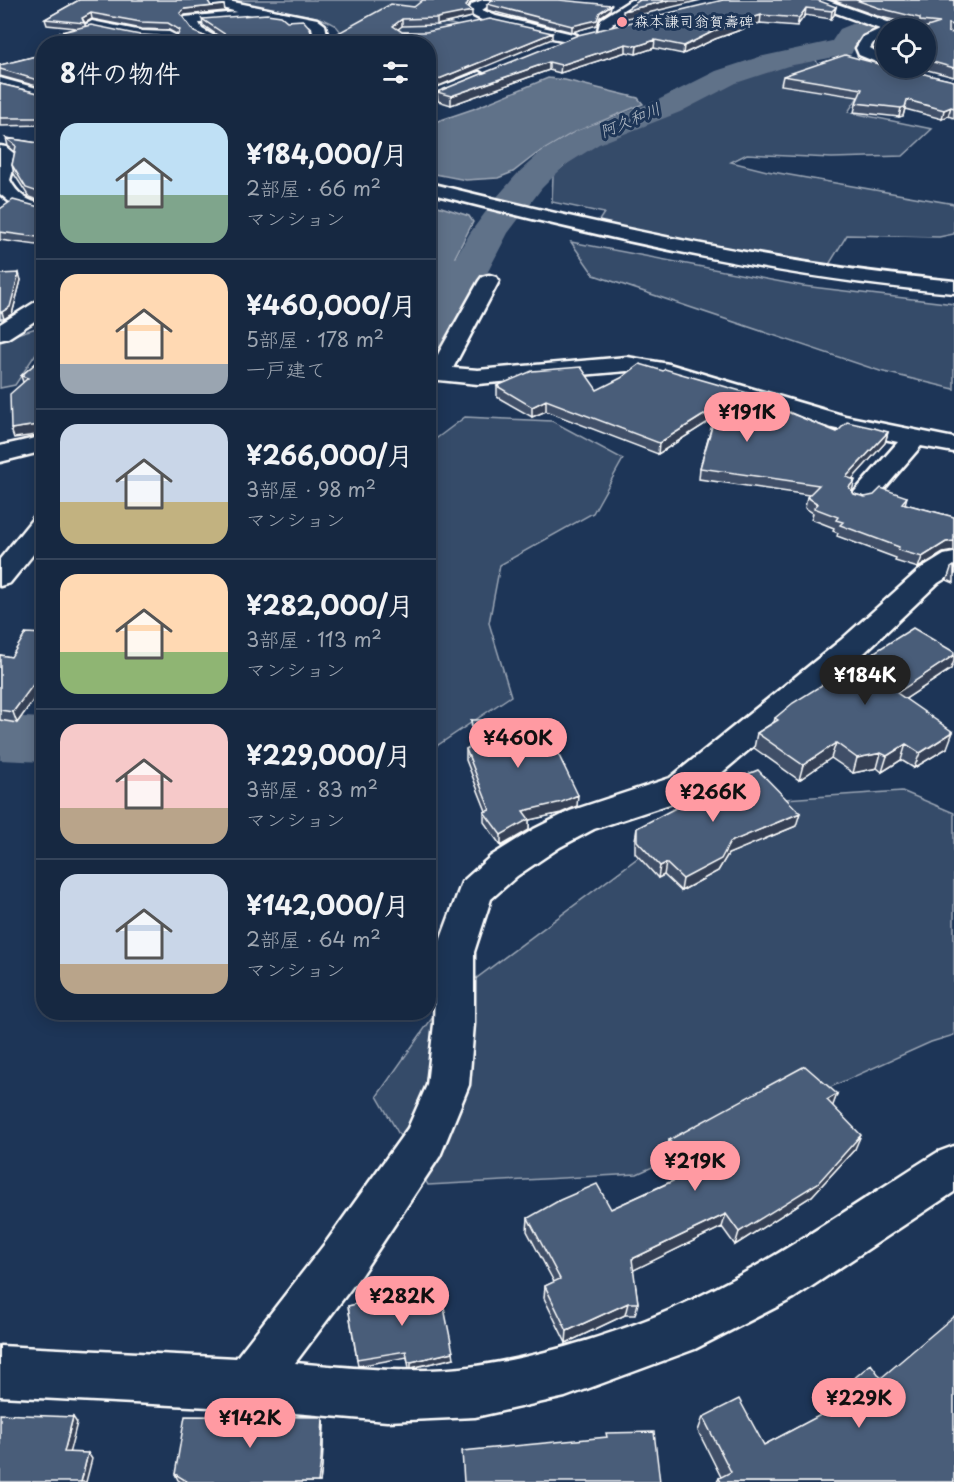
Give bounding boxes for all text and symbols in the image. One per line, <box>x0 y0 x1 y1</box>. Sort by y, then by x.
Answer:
place label: 森本謙司翁賀壽碑 <box>634 9 754 32</box>
marker: 森本謙司翁賀壽碑 <box>615 15 629 29</box>
map controls <box>876 18 936 78</box>
button: locate <box>876 18 936 78</box>
text: 8件の物件 <box>60 53 180 92</box>
icon: filters <box>379 56 412 89</box>
water label: 阿久和川 <box>595 96 664 143</box>
text: ¥184,000/月 <box>246 134 408 173</box>
icon: home <box>108 147 180 219</box>
text: 2部屋 · 66 m² <box>246 173 381 203</box>
text: マンション <box>246 203 345 233</box>
text: ¥460,000/月 <box>246 285 417 324</box>
icon: home <box>108 298 180 370</box>
text: 5部屋 · 178 m² <box>246 324 384 354</box>
text: 一戸建て <box>246 354 326 384</box>
pin: ¥191K <box>705 392 789 443</box>
text: ¥191K <box>718 396 776 426</box>
text: ¥266,000/月 <box>246 435 413 474</box>
icon: home <box>108 448 180 520</box>
text: 3部屋 · 98 m² <box>246 474 376 504</box>
text: マンション <box>246 504 345 534</box>
text: ¥282,000/月 <box>246 585 414 624</box>
icon: home <box>108 598 180 670</box>
text: 3部屋 · 113 m² <box>246 624 382 654</box>
text: マンション <box>246 654 345 684</box>
pin: ¥184K <box>823 655 907 706</box>
text: ¥184K <box>834 659 896 689</box>
pin: ¥460K <box>476 718 560 769</box>
text: ¥460K <box>483 722 553 752</box>
text: ¥229,000/月 <box>246 735 411 774</box>
icon: home <box>108 748 180 820</box>
pin: ¥266K <box>671 772 755 823</box>
text: 3部屋 · 83 m² <box>246 774 378 804</box>
text: ¥266K <box>679 776 747 806</box>
text: マンション <box>246 804 345 834</box>
text: ¥142,000/月 <box>246 885 410 924</box>
icon: home <box>108 898 180 970</box>
text: 2部屋 · 64 m² <box>246 924 381 954</box>
text: マンション <box>246 954 345 984</box>
pin: ¥219K <box>653 1141 737 1192</box>
text: ¥219K <box>664 1145 726 1175</box>
pin: ¥282K <box>360 1276 444 1327</box>
text: ¥282K <box>369 1280 435 1310</box>
pin: ¥229K <box>817 1378 901 1429</box>
text: ¥229K <box>826 1382 892 1412</box>
pin: ¥142K <box>208 1398 292 1449</box>
text: ¥142K <box>218 1402 282 1432</box>

